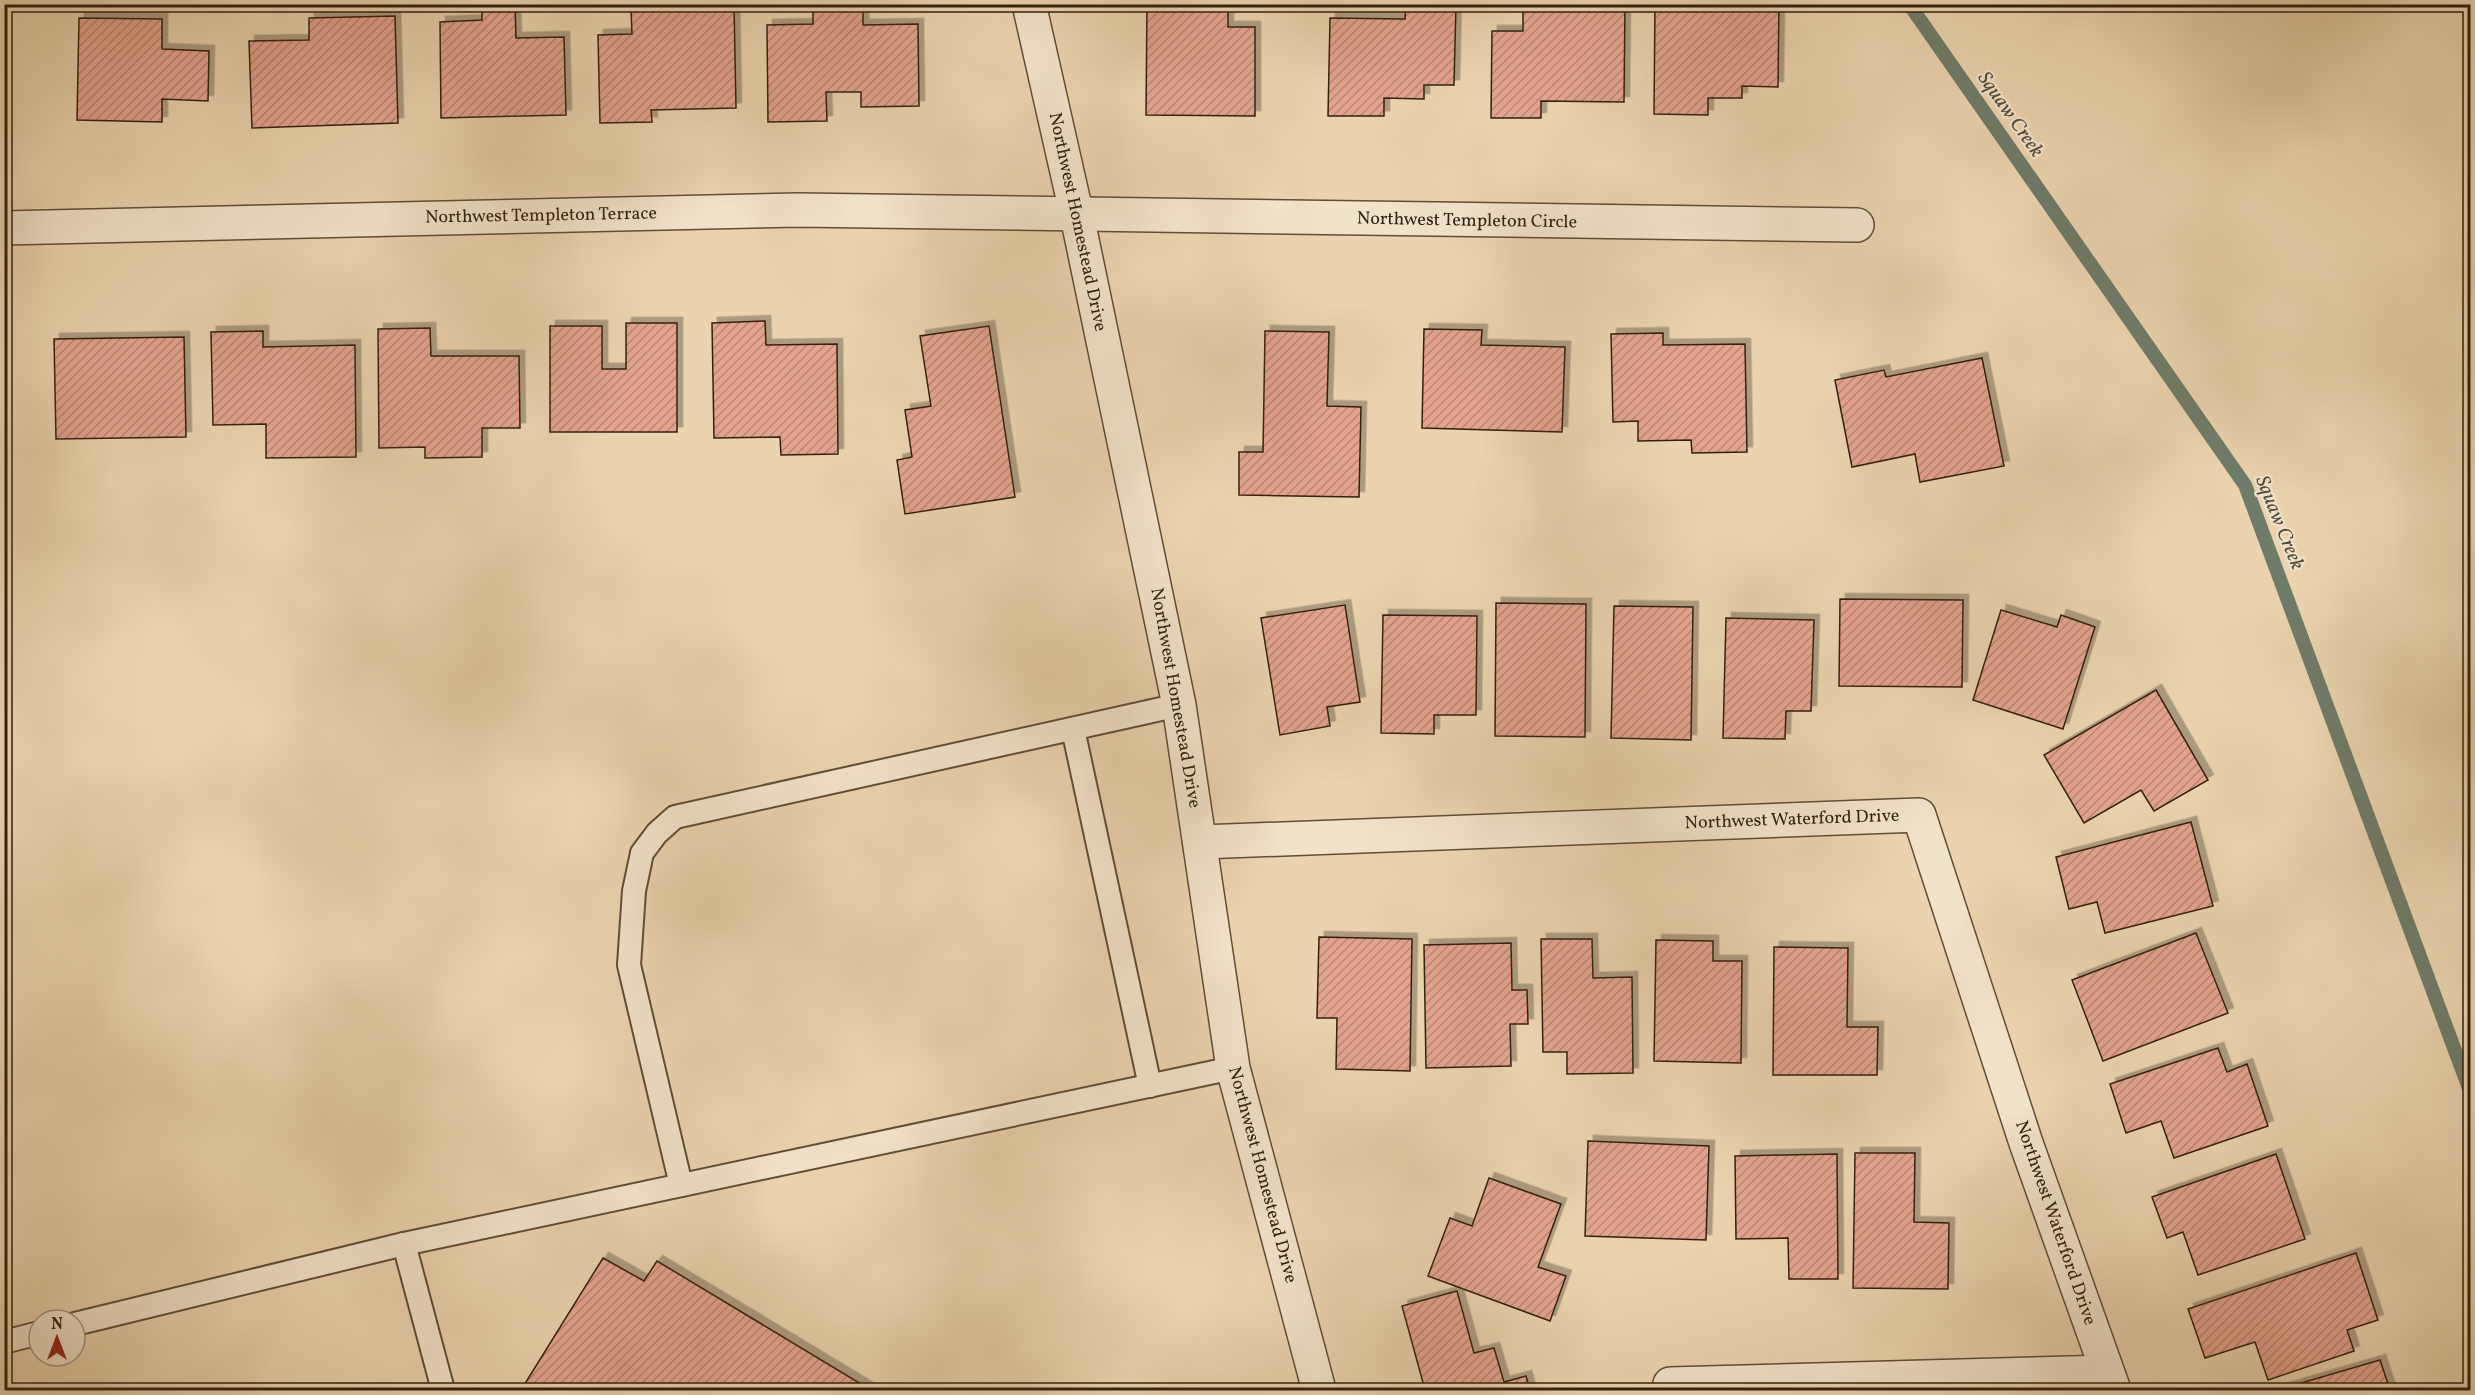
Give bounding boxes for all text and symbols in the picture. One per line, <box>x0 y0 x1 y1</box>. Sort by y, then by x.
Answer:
water label: Squaw Creek <box>1970 66 2050 164</box>
street label: Northwest Homestead Drive <box>1042 110 1112 334</box>
street label: Northwest Templeton Terrace <box>425 201 657 231</box>
street label: Northwest Templeton Circle <box>1357 207 1577 235</box>
water label: Squaw Creek <box>2247 472 2311 574</box>
street label: Northwest Homestead Drive <box>1143 586 1207 810</box>
street label: Northwest Waterford Drive <box>1684 804 1900 836</box>
street label: Northwest Homestead Drive <box>1221 1064 1303 1286</box>
street label: Northwest Waterford Drive <box>2008 1117 2102 1329</box>
north arrow <box>27 1308 87 1368</box>
text: N <box>51 1314 63 1336</box>

